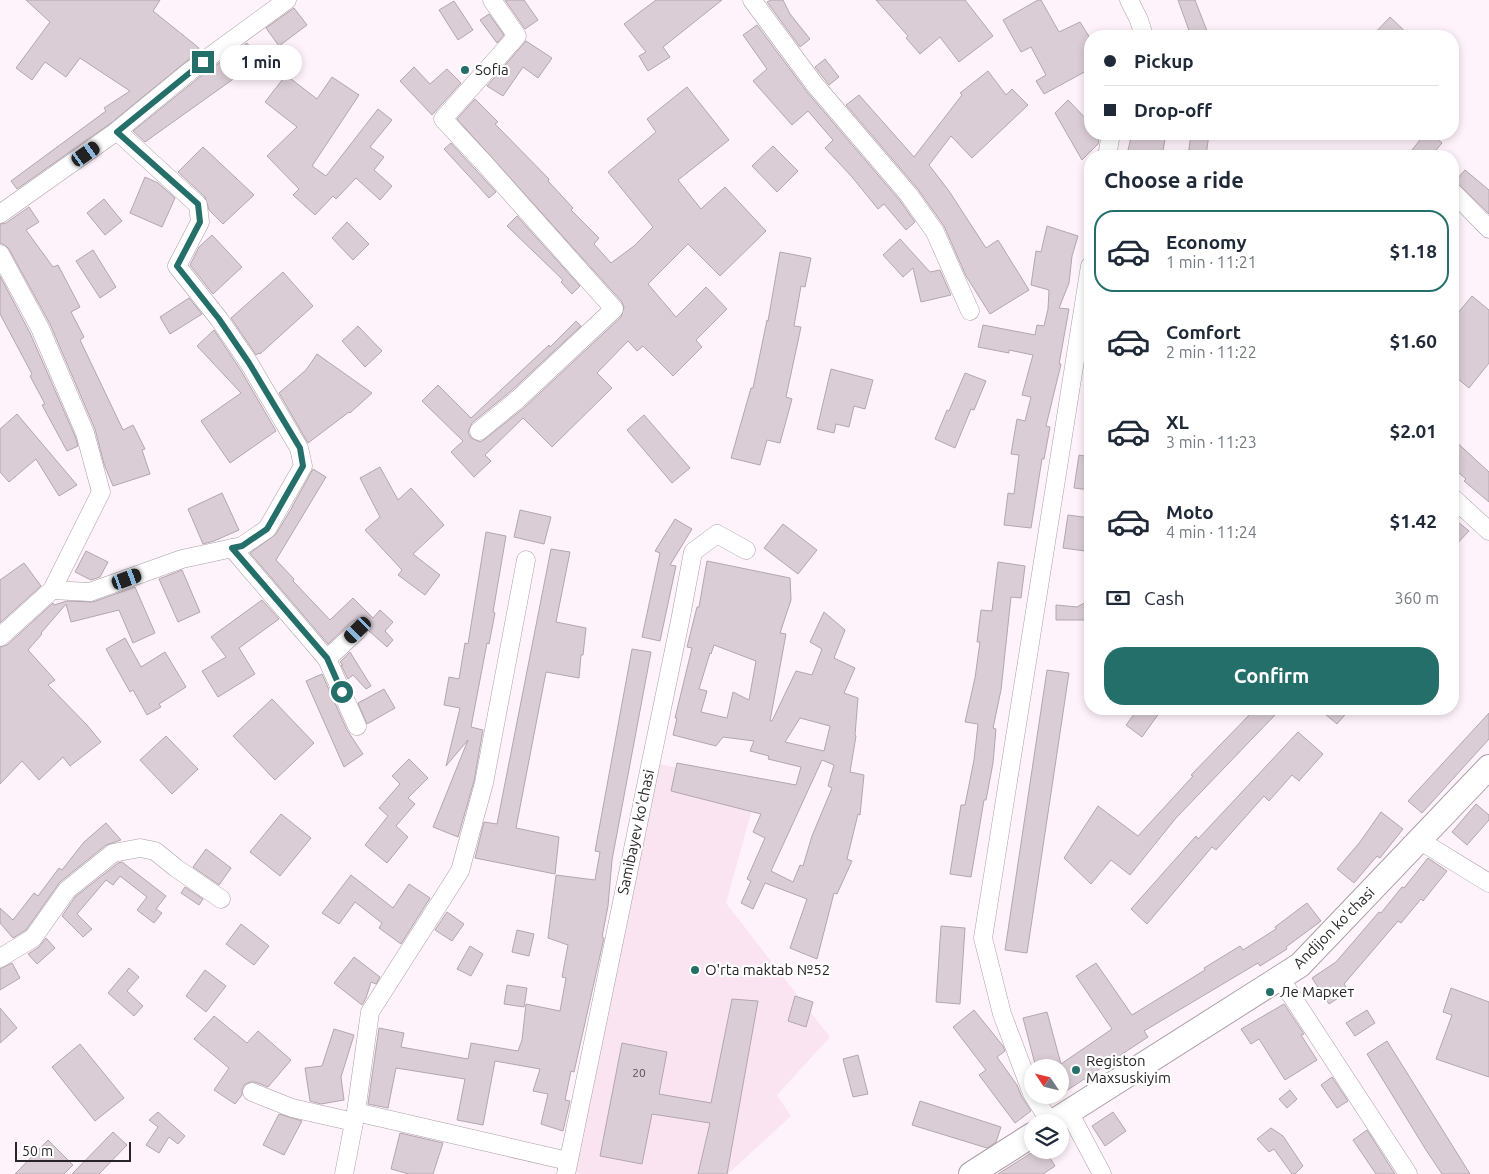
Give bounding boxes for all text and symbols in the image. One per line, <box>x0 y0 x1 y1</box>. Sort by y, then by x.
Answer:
callout: 1 min <box>220 44 303 80</box>
text: Pickup <box>1134 50 1194 72</box>
route end <box>192 51 214 73</box>
text: 1 min <box>241 53 281 71</box>
place label: Sofia <box>475 61 509 78</box>
marker: Sofia <box>459 64 471 76</box>
text: Drop-off <box>1134 99 1212 121</box>
car <box>69 139 102 169</box>
text: Choose a ride <box>1104 167 1244 192</box>
icon: car <box>1106 229 1151 274</box>
text: Economy <box>1166 231 1247 253</box>
text: $1.18 <box>1389 240 1437 262</box>
text: 1 min · 11:21 <box>1166 253 1257 271</box>
icon: car <box>1106 319 1151 364</box>
text: Comfort <box>1166 321 1241 343</box>
text: $1.60 <box>1389 330 1437 352</box>
text: 2 min · 11:22 <box>1166 343 1257 361</box>
icon: car <box>1106 409 1151 454</box>
text: XL <box>1166 411 1189 433</box>
text: $2.01 <box>1389 420 1437 442</box>
text: 3 min · 11:23 <box>1166 433 1257 451</box>
icon: car <box>1106 499 1151 544</box>
text: Moto <box>1166 501 1214 523</box>
text: $1.42 <box>1389 510 1437 532</box>
text: 4 min · 11:24 <box>1166 523 1257 541</box>
car <box>110 567 143 591</box>
icon: cash <box>1104 584 1132 612</box>
text: Cash <box>1144 587 1185 609</box>
text: 360 m <box>1394 589 1439 607</box>
car <box>341 614 374 646</box>
button: Confirm <box>1104 647 1439 705</box>
route start <box>331 681 353 703</box>
street label: Samibayev ko'chasi <box>614 768 657 896</box>
street label: Andijon ko'chasi <box>1289 883 1378 972</box>
place label: O'rta maktab №52 <box>705 961 830 978</box>
marker: O'rta maktab №52 <box>689 964 701 976</box>
place label: Ле Маркет <box>1280 983 1354 1000</box>
marker: Ле Маркет <box>1264 986 1276 998</box>
place label: Registon Maxsuskiyim <box>1086 1052 1171 1086</box>
north arrow <box>1024 1059 1069 1104</box>
map controls <box>1024 1059 1069 1159</box>
marker: Registon Maxsuskiyim <box>1070 1064 1082 1076</box>
house number: 20 <box>632 1066 646 1079</box>
button: layers <box>1024 1114 1069 1159</box>
scale bar <box>15 1139 131 1162</box>
text: 50 m <box>22 1143 53 1159</box>

